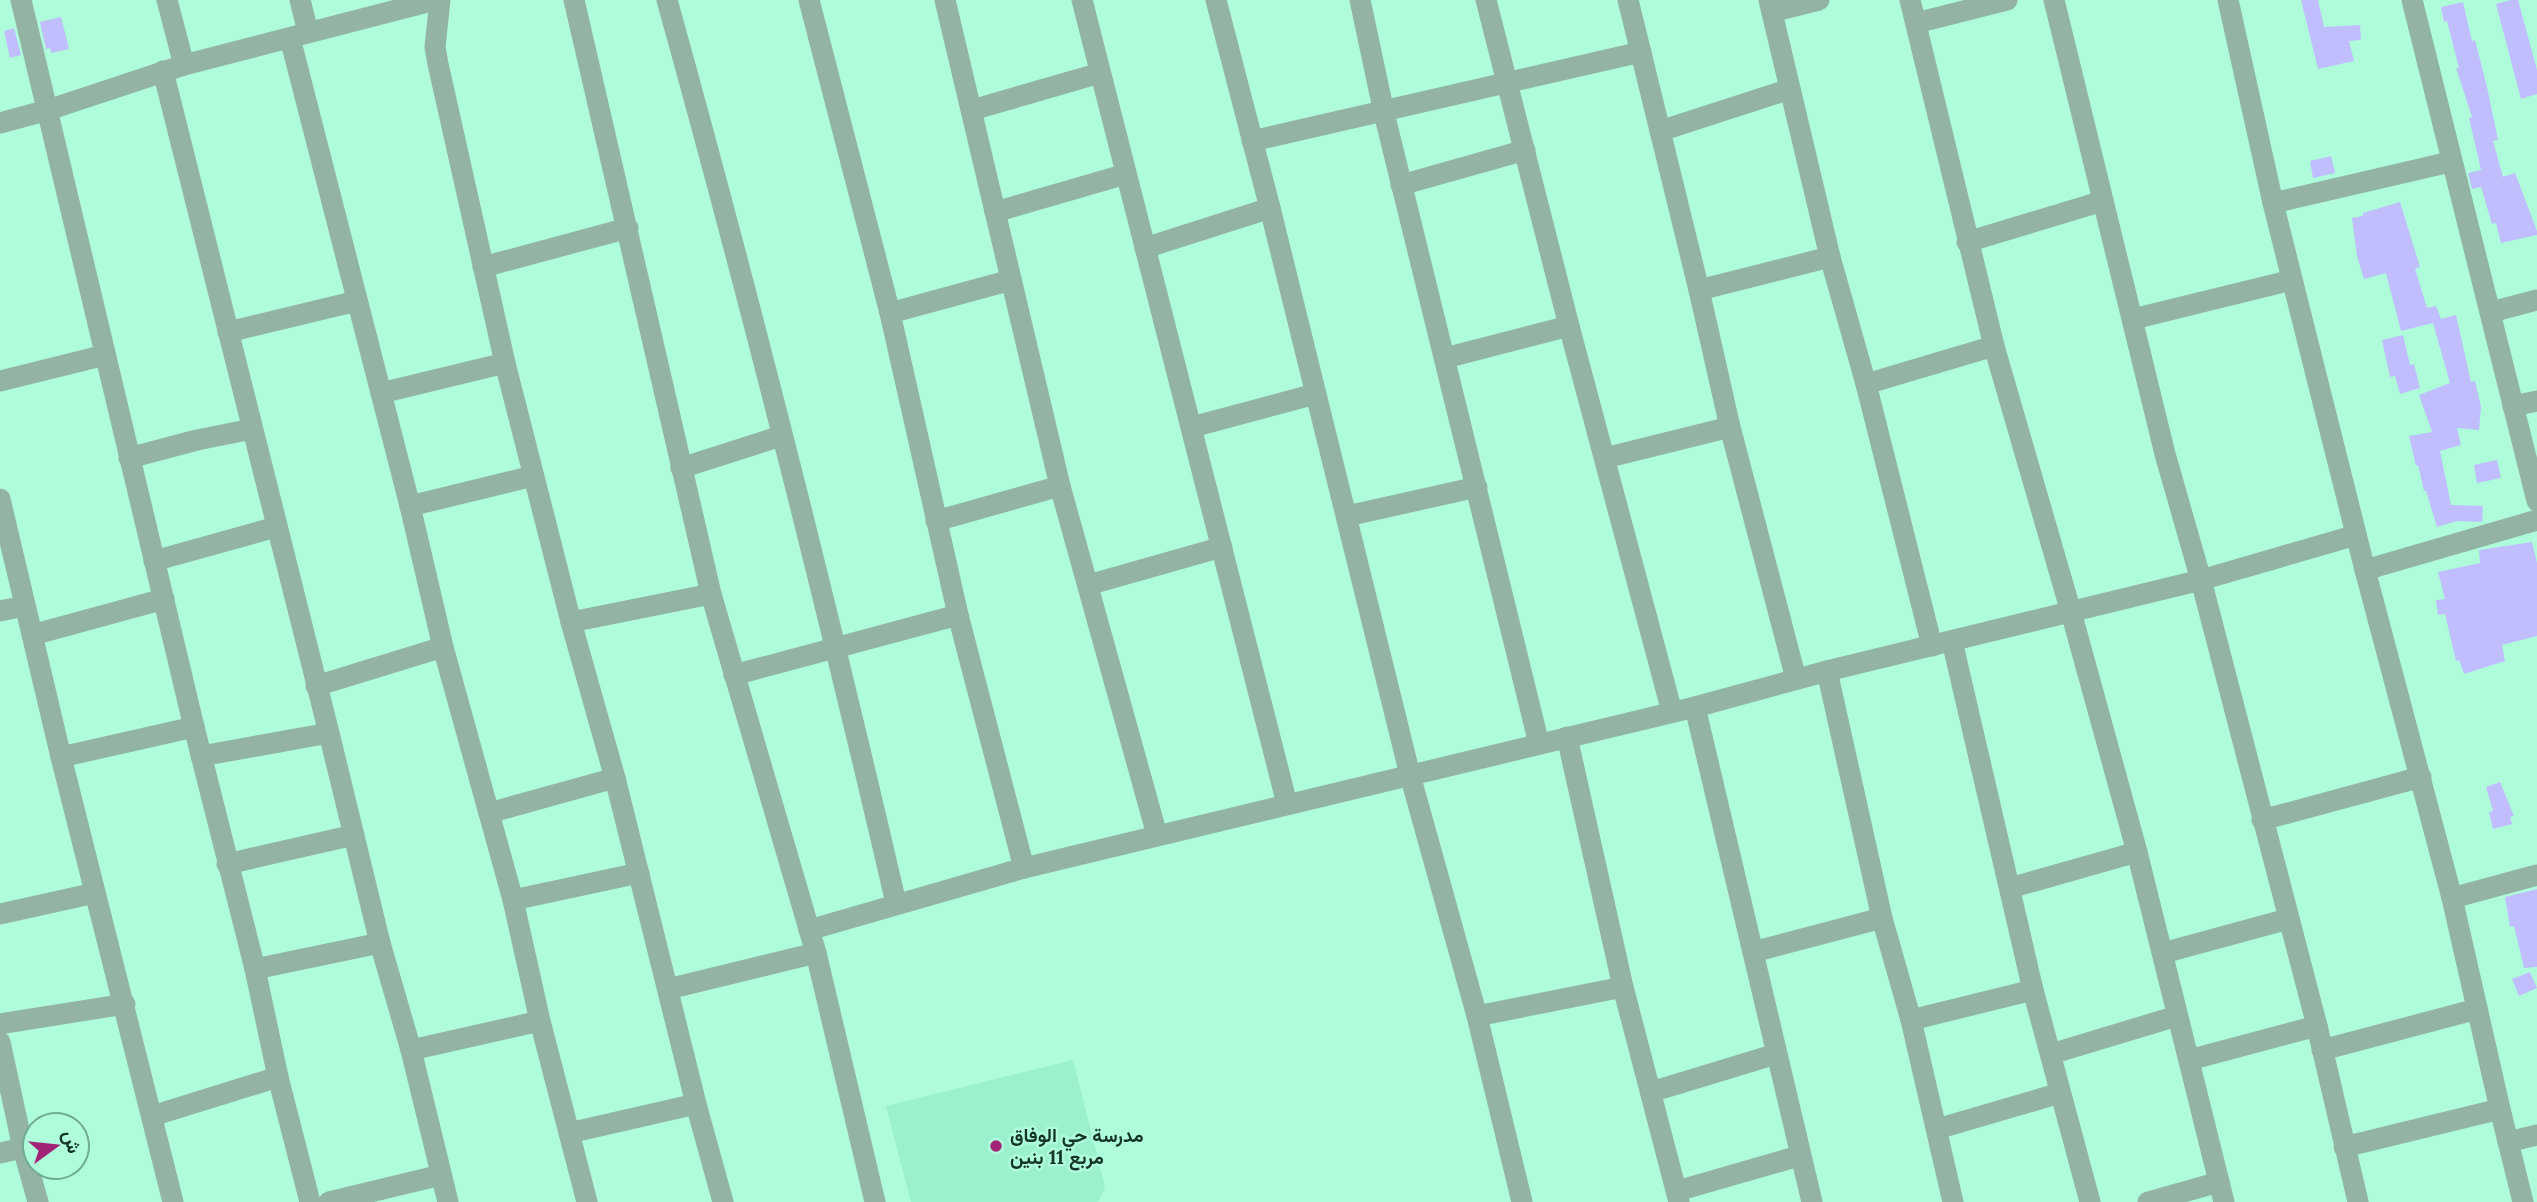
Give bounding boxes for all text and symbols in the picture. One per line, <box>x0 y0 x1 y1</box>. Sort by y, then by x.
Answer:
north arrow <box>21 1111 91 1181</box>
place label: مدرسة حي الوفاق مربع 11 بنين <box>1010 1123 1144 1171</box>
text: ش <box>58 1127 87 1156</box>
marker: مدرسة حي الوفاق مربع 11 بنين <box>988 1138 1004 1154</box>

